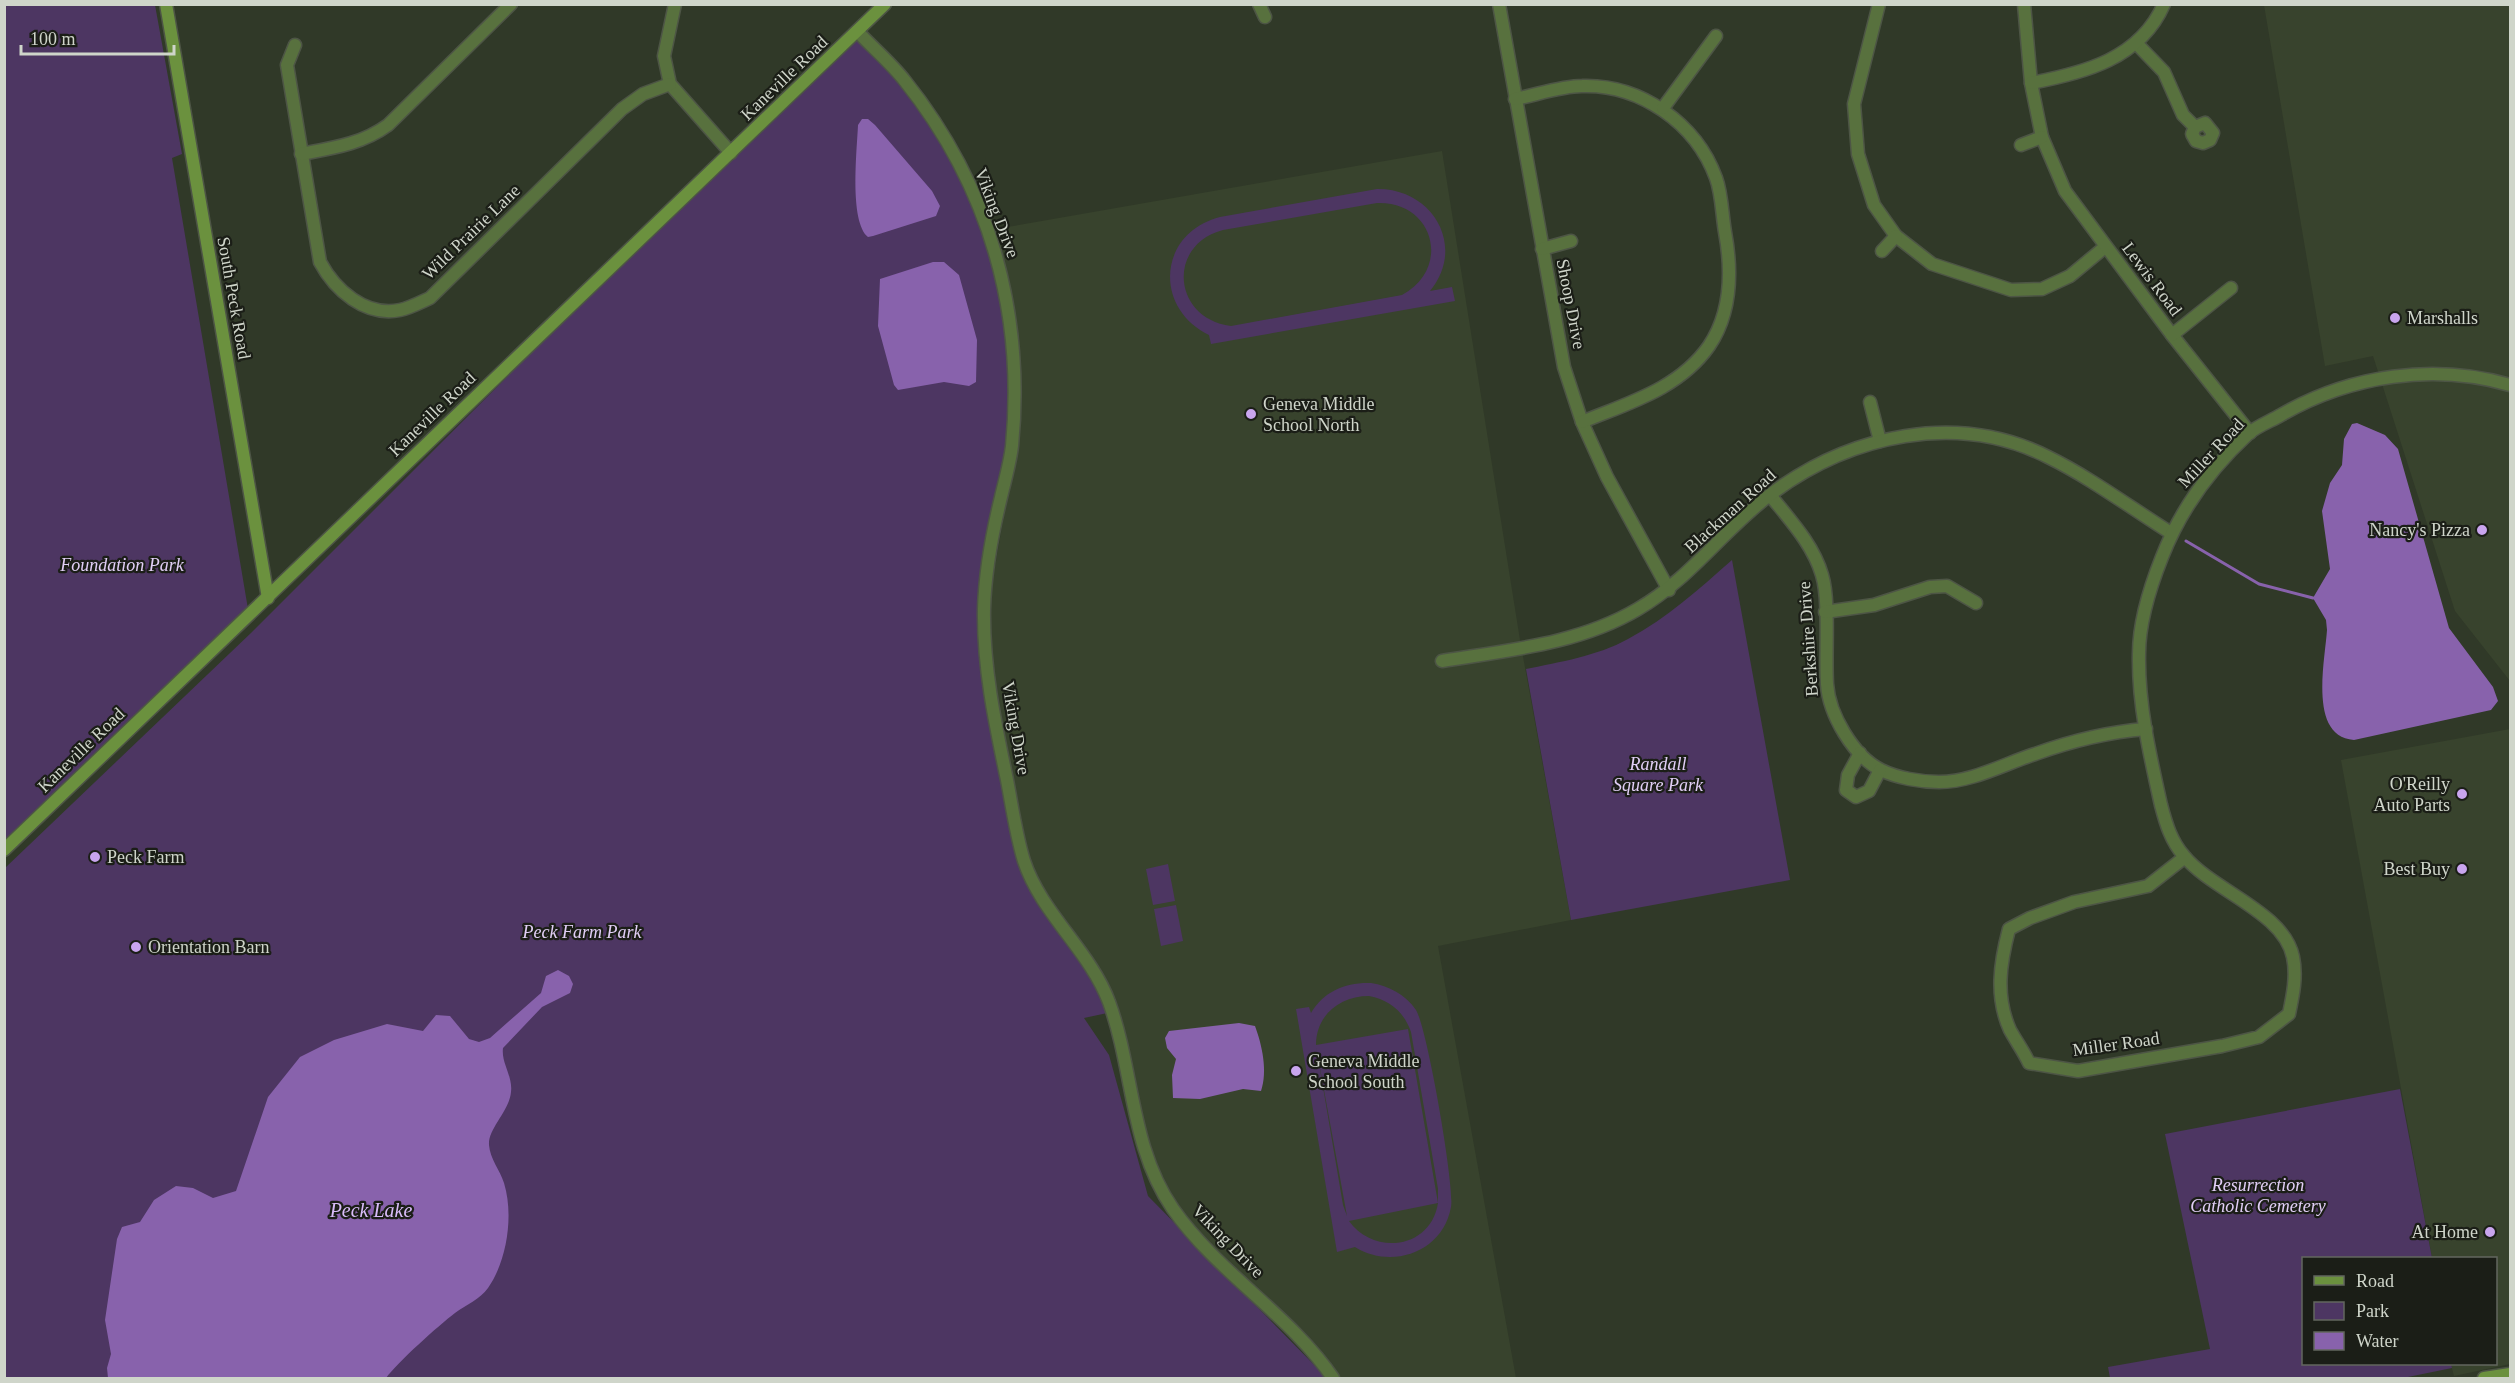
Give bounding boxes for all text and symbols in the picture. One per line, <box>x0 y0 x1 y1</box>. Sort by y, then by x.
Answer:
scale bar <box>21 18 174 56</box>
text: 100 m <box>30 29 76 49</box>
street label: Kaneville Road <box>737 32 831 124</box>
street label: Viking Drive <box>971 165 1023 261</box>
street label: Wild Prairie Lane <box>418 180 524 284</box>
street label: South Peck Road <box>213 235 255 361</box>
street label: Lewis Road <box>2118 238 2186 320</box>
street label: Shoop Drive <box>1552 257 1590 351</box>
place label: Marshalls <box>2407 308 2478 328</box>
marker: Marshalls <box>2388 311 2402 325</box>
street label: Kaneville Road <box>385 368 479 460</box>
place label: Geneva Middle School North <box>1263 394 1374 435</box>
marker: Geneva Middle School North <box>1244 407 1258 421</box>
street label: Miller Road <box>2174 414 2248 492</box>
street label: Blackman Road <box>1680 465 1780 557</box>
place label: Nancy's Pizza <box>2369 520 2470 540</box>
marker: Nancy's Pizza <box>2475 523 2489 537</box>
park label: Foundation Park <box>59 555 185 575</box>
street label: Berkshire Drive <box>1794 581 1822 697</box>
street label: Viking Drive <box>998 680 1034 776</box>
street label: Kaneville Road <box>34 704 128 796</box>
park label: Randall Square Park <box>1613 754 1704 795</box>
place label: O'Reilly Auto Parts <box>2374 774 2450 815</box>
marker: O'Reilly Auto Parts <box>2455 787 2469 801</box>
place label: Peck Farm <box>107 847 184 867</box>
marker: Peck Farm <box>88 850 102 864</box>
place label: Best Buy <box>2383 859 2450 879</box>
marker: Best Buy <box>2455 862 2469 876</box>
park label: Peck Farm Park <box>522 922 642 942</box>
place label: Orientation Barn <box>148 937 269 957</box>
marker: Orientation Barn <box>129 940 143 954</box>
street label: Miller Road <box>2071 1028 2161 1060</box>
place label: Geneva Middle School South <box>1308 1051 1419 1092</box>
marker: Geneva Middle School South <box>1289 1064 1303 1078</box>
park label: Resurrection Catholic Cemetery <box>2190 1175 2326 1216</box>
water label: Peck Lake <box>329 1199 412 1221</box>
street label: Viking Drive <box>1188 1200 1268 1282</box>
place label: At Home <box>2412 1222 2478 1242</box>
marker: At Home <box>2483 1225 2497 1239</box>
legend <box>2302 1257 2497 1365</box>
text: Road <box>2356 1271 2394 1291</box>
text: Park <box>2356 1301 2389 1321</box>
text: Water <box>2356 1331 2399 1351</box>

